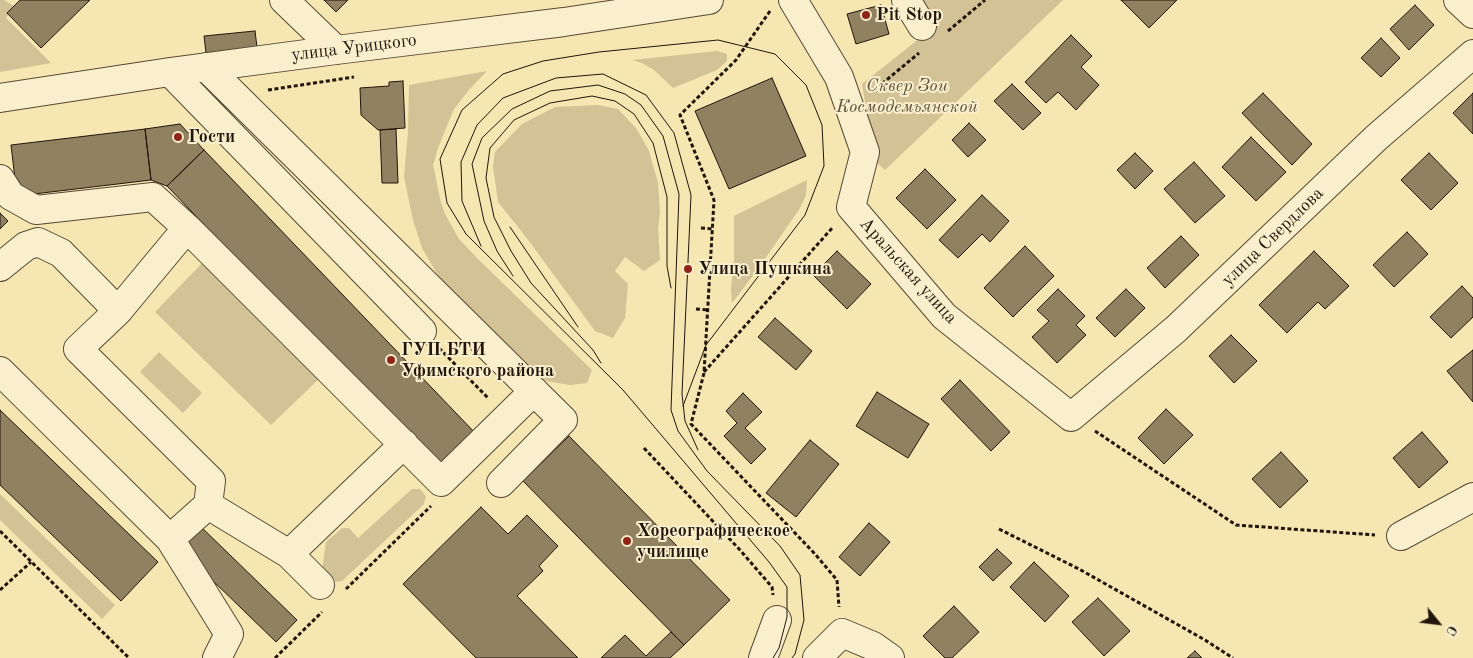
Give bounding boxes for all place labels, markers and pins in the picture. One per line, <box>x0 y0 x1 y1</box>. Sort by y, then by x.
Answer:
place label: Pit Stop <box>876 4 942 26</box>
marker: Pit Stop <box>860 9 872 21</box>
place label: Гости <box>188 126 235 148</box>
marker: Гости <box>172 131 184 143</box>
place label: Улица Пушкина <box>698 258 831 280</box>
marker: Улица Пушкина <box>682 263 694 275</box>
place label: ГУП БТИ Уфимского района <box>401 339 554 382</box>
marker: ГУП БТИ Уфимского района <box>385 354 397 366</box>
place label: Хореографическое училище <box>637 520 790 562</box>
marker: Хореографическое училище <box>621 535 633 547</box>

